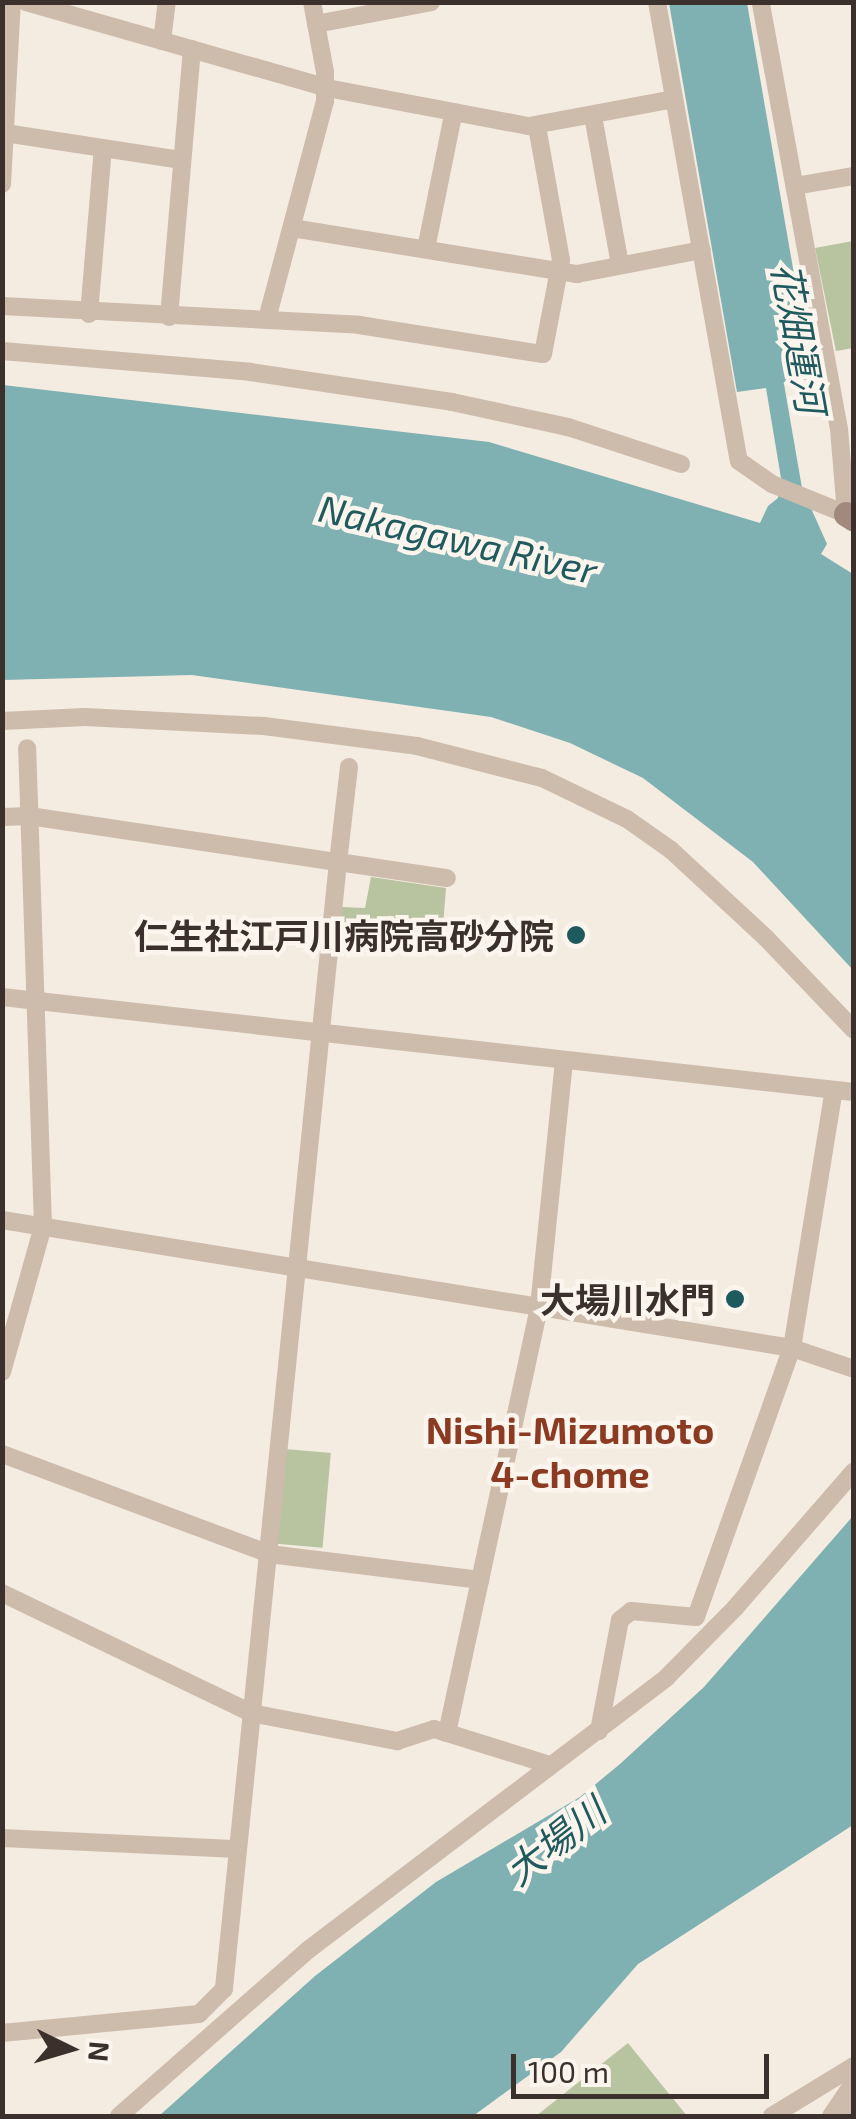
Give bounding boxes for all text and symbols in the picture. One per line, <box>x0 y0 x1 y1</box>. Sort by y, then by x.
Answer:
water label: 花畑運河 <box>763 259 835 417</box>
water label: Nakagawa River <box>314 485 602 593</box>
place label: 仁生社江戸川病院高砂分院 <box>134 914 554 956</box>
marker: 仁生社江戸川病院高砂分院 <box>563 922 589 948</box>
place label: 大場川水門 <box>540 1278 715 1320</box>
marker: 大場川水門 <box>724 1288 746 1310</box>
district label: Nishi-Mizumoto 4-chome <box>426 1407 714 1496</box>
water label: 大場川 <box>496 1788 614 1894</box>
north arrow <box>20 1999 120 2099</box>
scale bar <box>516 2034 774 2096</box>
text: N <box>82 2040 118 2063</box>
text: 100 m <box>528 2053 609 2089</box>

